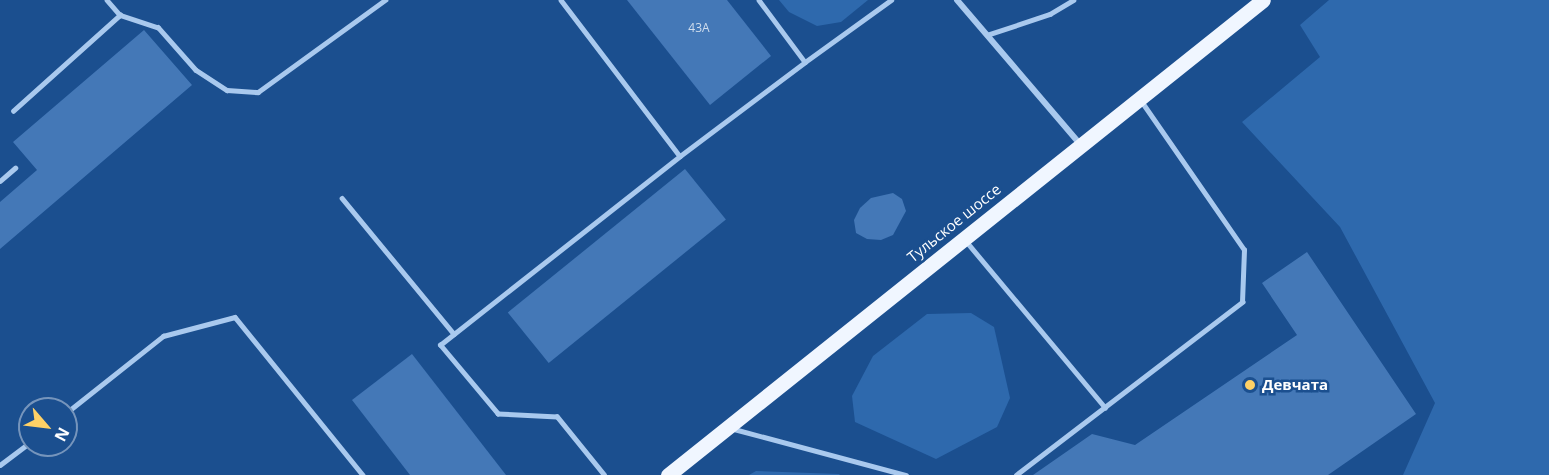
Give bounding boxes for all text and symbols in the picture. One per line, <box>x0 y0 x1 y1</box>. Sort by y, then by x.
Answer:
house number: 43А <box>688 21 710 35</box>
street label: Тульское шоссе <box>904 180 1004 266</box>
place label: Девчата <box>1262 376 1328 394</box>
marker: Девчата <box>1243 378 1257 392</box>
north arrow <box>18 397 78 457</box>
text: N <box>49 424 75 445</box>

